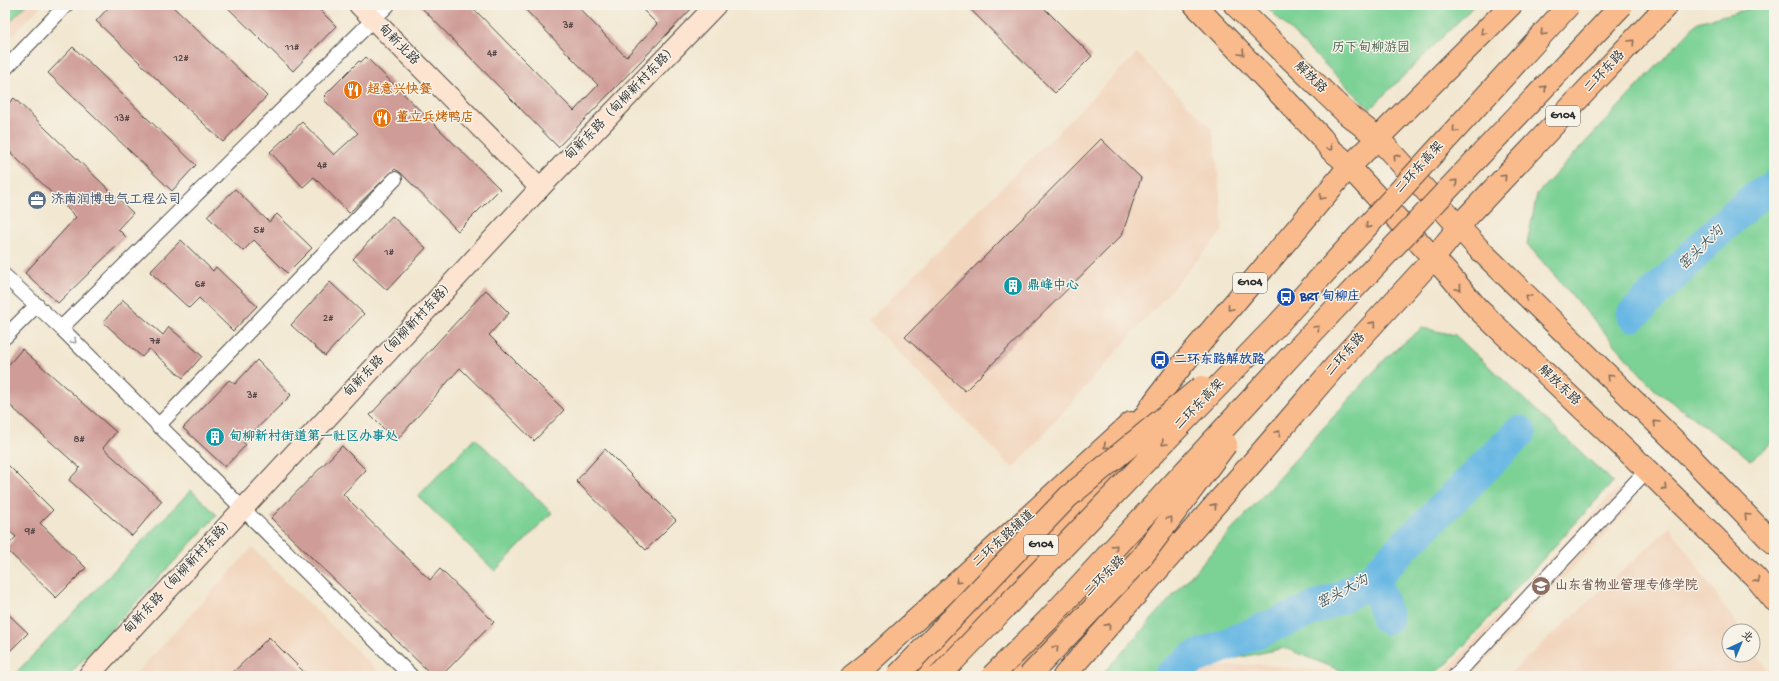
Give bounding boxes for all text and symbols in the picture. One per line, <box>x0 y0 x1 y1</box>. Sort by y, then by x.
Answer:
house number: 3# <box>562 20 573 32</box>
street label: 甸新北路 <box>374 21 422 69</box>
one-way arrow <box>1480 28 1488 35</box>
one-way arrow <box>1540 29 1547 36</box>
street label: 甸新东路（甸柳新村东路） <box>561 40 682 164</box>
park label: 历下甸柳游园 <box>1332 40 1410 56</box>
one-way arrow <box>1627 40 1634 47</box>
house number: 11# <box>284 42 299 54</box>
street label: 二环东路 <box>1581 47 1628 96</box>
house number: 4# <box>487 48 497 60</box>
one-way arrow <box>1237 48 1245 56</box>
house number: 12# <box>173 53 188 65</box>
street label: 解放路 <box>1291 58 1330 97</box>
restaurant icon: 超意兴快餐 <box>342 79 364 101</box>
place label: 超意兴快餐 <box>367 81 432 98</box>
one-way arrow <box>1539 85 1547 93</box>
road number: G104 <box>1546 106 1580 126</box>
restaurant icon: 董立兵烤鸭店 <box>371 107 393 129</box>
place label: 董立兵烤鸭店 <box>396 109 474 126</box>
house number: 13# <box>113 113 130 125</box>
one-way arrow <box>1453 125 1460 132</box>
street label: 二环东高架 <box>1392 138 1447 197</box>
one-way arrow <box>1326 143 1333 151</box>
one-way arrow <box>1393 154 1400 162</box>
house number: 4# <box>317 160 327 172</box>
one-way arrow <box>1499 174 1507 182</box>
one-way arrow <box>1450 179 1458 187</box>
office icon: 济南润博电气工程公司 <box>26 189 48 211</box>
place label: 济南润博电气工程公司 <box>51 191 181 208</box>
one-way arrow <box>1320 192 1327 200</box>
one-way arrow <box>1365 221 1372 229</box>
water label: 窑头大沟 <box>1675 221 1729 275</box>
house number: 5# <box>254 225 264 237</box>
house number: 1# <box>383 247 394 259</box>
road number: G104 <box>1233 273 1267 293</box>
street label: 甸新东路（甸柳新村东路） <box>340 275 459 401</box>
building icon: 鼎峰中心 <box>1002 275 1024 297</box>
place label: 鼎峰中心 <box>1027 278 1079 294</box>
house number: 6# <box>195 279 205 291</box>
one-way arrow <box>1455 283 1462 290</box>
bus stop icon: BRT 甸柳庄 <box>1275 286 1297 308</box>
place label: BRT 甸柳庄 <box>1299 289 1361 305</box>
one-way arrow <box>1525 294 1533 302</box>
one-way arrow <box>1227 303 1234 310</box>
house number: 2# <box>323 313 333 325</box>
one-way arrow <box>1368 321 1375 329</box>
one-way arrow <box>1313 325 1320 332</box>
street label: 二环东路 <box>1323 330 1369 380</box>
one-way arrow <box>69 336 77 344</box>
house number: 7# <box>149 336 160 348</box>
bus stop icon: 二环东路解放路 <box>1149 349 1171 371</box>
place label: 二环东路解放路 <box>1174 352 1265 368</box>
street label: 解放东路 <box>1535 362 1584 409</box>
one-way arrow <box>1607 374 1615 382</box>
street label: 二环东高架 <box>1171 376 1228 434</box>
house number: 3# <box>246 390 257 402</box>
one-way arrow <box>1653 420 1661 428</box>
building icon: 甸柳新村街道第一社区办事处 <box>204 426 226 448</box>
place label: 甸柳新村街道第一社区办事处 <box>229 428 398 445</box>
one-way arrow <box>1274 430 1281 437</box>
house number: 8# <box>73 434 85 446</box>
one-way arrow <box>1161 438 1169 446</box>
one-way arrow <box>1103 441 1111 449</box>
one-way arrow <box>1660 483 1668 491</box>
one-way arrow <box>1209 503 1216 511</box>
street label: 二环东路辅道 <box>969 507 1038 571</box>
street label: 甸新东路（甸柳新村东路） <box>120 512 239 638</box>
one-way arrow <box>1744 513 1752 521</box>
one-way arrow <box>1165 517 1172 524</box>
house number: 9# <box>24 526 35 538</box>
road number: G104 <box>1024 535 1058 555</box>
one-way arrow <box>1111 544 1118 551</box>
street label: 二环东路 <box>1081 553 1129 601</box>
water label: 窑头大沟 <box>1314 571 1374 613</box>
school or university icon: 山东省物业管理专修学院 <box>1530 575 1552 597</box>
one-way arrow <box>1752 575 1759 582</box>
one-way arrow <box>955 576 963 584</box>
place label: 山东省物业管理专修学院 <box>1555 577 1698 594</box>
one-way arrow <box>1104 623 1111 630</box>
north arrow <box>1721 623 1761 663</box>
text: 北 <box>1738 629 1755 645</box>
one-way arrow <box>1051 645 1059 653</box>

